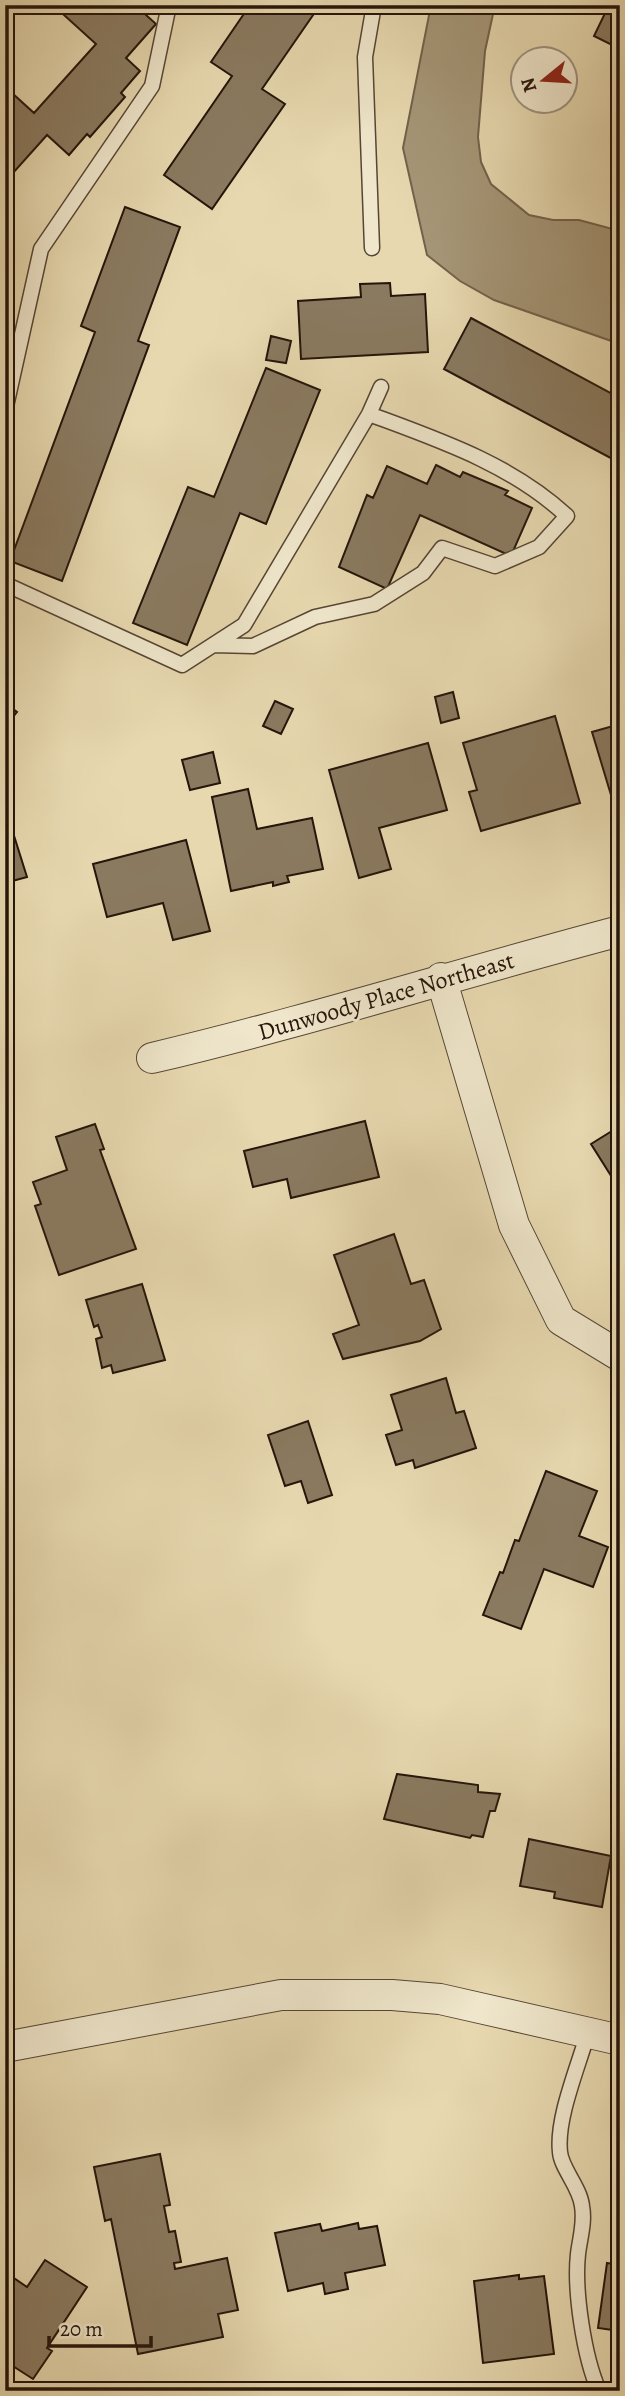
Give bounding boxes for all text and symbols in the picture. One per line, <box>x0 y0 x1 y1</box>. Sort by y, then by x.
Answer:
north arrow <box>510 46 580 116</box>
text: N <box>514 74 543 96</box>
street label: Dunwoody Place Northeast <box>254 944 518 1048</box>
scale bar <box>49 2305 150 2349</box>
text: 20 m <box>60 2315 103 2343</box>

